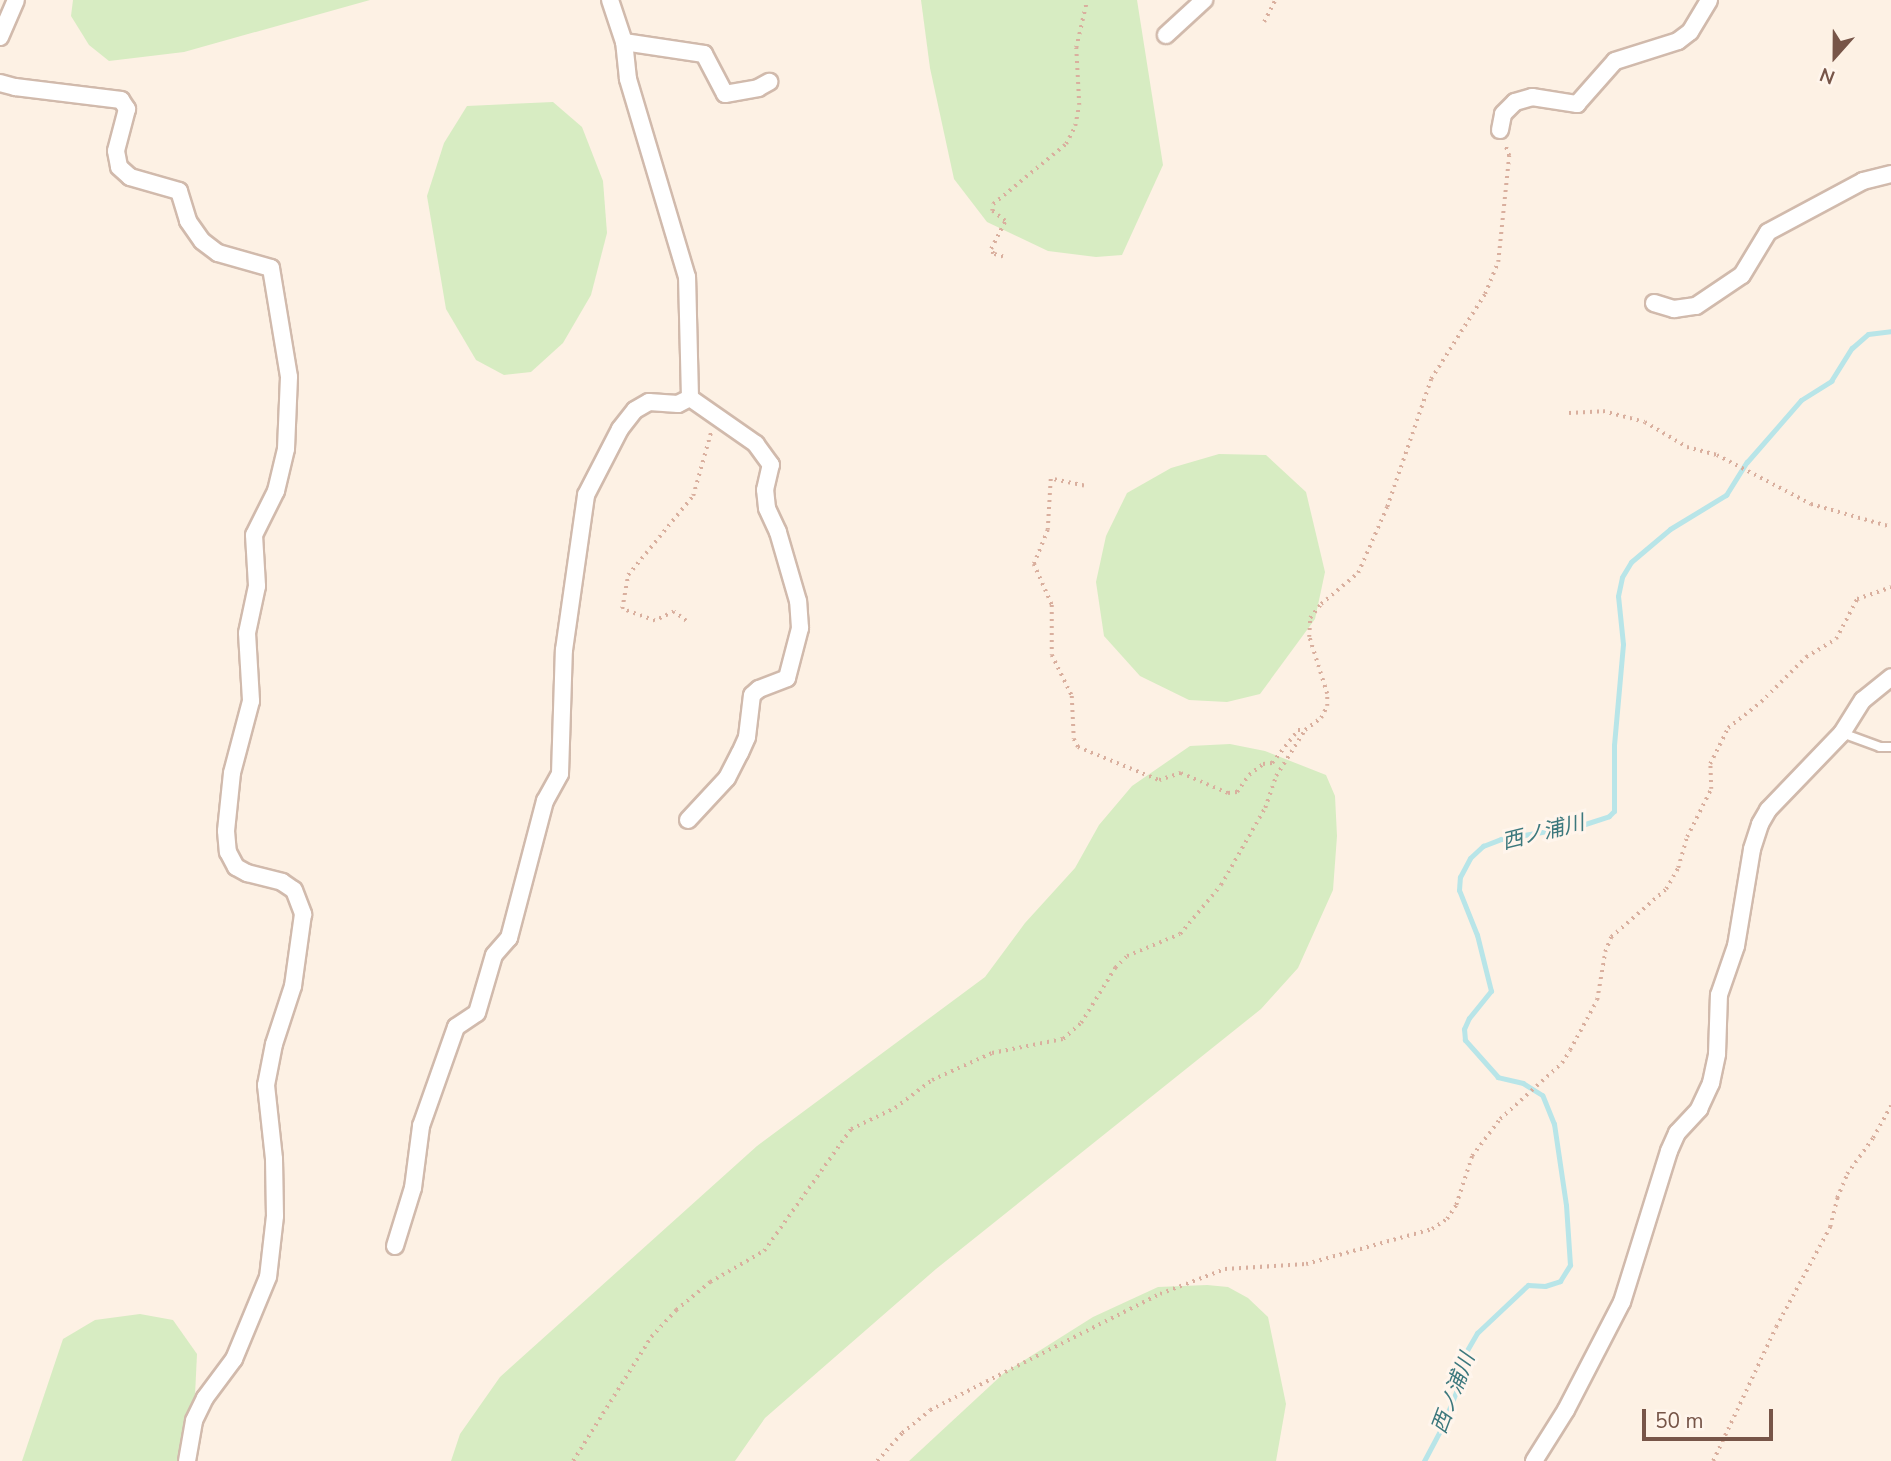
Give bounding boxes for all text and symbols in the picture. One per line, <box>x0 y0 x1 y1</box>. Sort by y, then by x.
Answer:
north arrow <box>1800 21 1870 91</box>
text: N <box>1816 61 1839 90</box>
water label: 西ノ浦川 <box>1499 810 1587 854</box>
water label: 西ノ浦川 <box>1426 1349 1480 1437</box>
scale bar <box>1646 1394 1777 1438</box>
text: 50 m <box>1655 1407 1704 1435</box>

